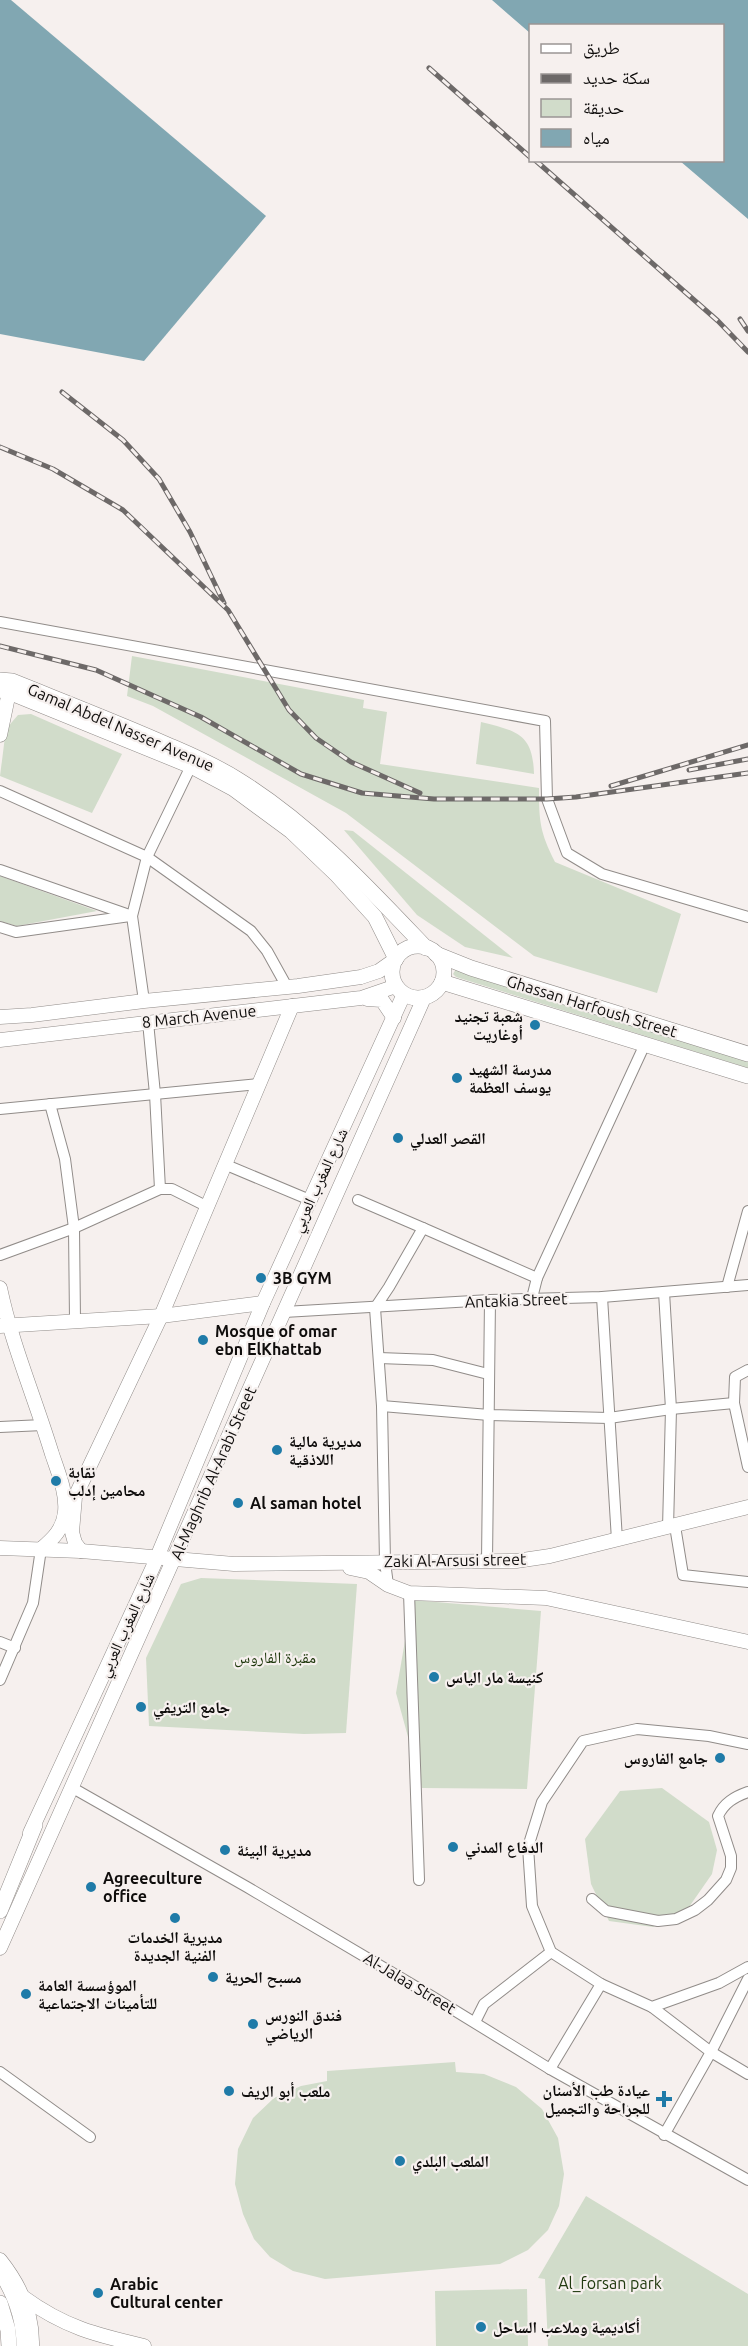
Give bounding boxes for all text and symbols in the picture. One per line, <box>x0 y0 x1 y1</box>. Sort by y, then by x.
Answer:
legend <box>529 24 724 162</box>
text: طريق <box>583 37 620 59</box>
text: سكة حديد <box>583 67 650 88</box>
text: حديقة <box>583 97 624 118</box>
text: مياه <box>583 127 610 148</box>
street label: Gamal Abdel Nasser Avenue <box>25 680 217 774</box>
street label: Ghassan Harfoush Street <box>505 971 680 1041</box>
street label: 8 March Avenue <box>141 1001 257 1031</box>
place label: شعبة تجنيد أوغاريت <box>455 1007 523 1043</box>
marker: شعبة تجنيد أوغاريت <box>528 1018 542 1032</box>
place label: مدرسة الشهيد يوسف العظمة <box>469 1060 552 1096</box>
marker: مدرسة الشهيد يوسف العظمة <box>450 1071 464 1085</box>
street label: شارع المغرب العربي <box>287 1125 355 1237</box>
place label: القصر العدلي <box>410 1129 486 1151</box>
marker: القصر العدلي <box>391 1131 405 1145</box>
place label: 3B GYM <box>273 1269 332 1287</box>
marker: 3B GYM <box>254 1271 268 1285</box>
street label: Antakia Street <box>464 1289 568 1311</box>
place label: Mosque of omar ebn ElKhattab <box>215 1322 338 1358</box>
marker: Mosque of omar ebn ElKhattab <box>196 1333 210 1347</box>
street label: Al-Maghrib Al-Arabi Street <box>167 1383 260 1563</box>
place label: مديرية مالية اللاذقية <box>289 1432 362 1468</box>
marker: مديرية مالية اللاذقية <box>270 1443 284 1457</box>
place label: نقابة محامين إدلب <box>68 1463 145 1501</box>
marker: نقابة محامين إدلب <box>49 1474 63 1488</box>
place label: Al saman hotel <box>250 1494 362 1512</box>
marker: Al saman hotel <box>231 1496 245 1510</box>
street label: Zaki Al-Arsusi street <box>384 1550 527 1570</box>
street label: شارع المغرب العربي <box>94 1570 162 1682</box>
park label: مقبرة الفاروس <box>234 1648 316 1668</box>
place label: كنيسة مار الياس <box>446 1668 543 1687</box>
marker: كنيسة مار الياس <box>427 1670 441 1684</box>
place label: جامع التريفي <box>153 1698 230 1720</box>
marker: جامع التريفي <box>134 1700 148 1714</box>
place label: جامع الفاروس <box>624 1749 708 1769</box>
marker: جامع الفاروس <box>713 1751 727 1765</box>
place label: الدفاع المدني <box>465 1838 544 1860</box>
marker: الدفاع المدني <box>446 1840 460 1854</box>
place label: مديرية البيئة <box>237 1841 311 1860</box>
marker: مديرية البيئة <box>218 1843 232 1857</box>
place label: Agreeculture office <box>103 1869 202 1905</box>
marker: Agreeculture office <box>84 1880 98 1894</box>
marker: مديرية الخدمات الفنية الجديدة <box>168 1911 182 1925</box>
place label: مديرية الخدمات الفنية الجديدة <box>127 1928 223 1964</box>
street label: Al-Jalaa Street <box>361 1948 460 2018</box>
place label: مسبح الحرية <box>225 1968 302 1988</box>
marker: مسبح الحرية <box>206 1970 220 1984</box>
place label: الموؤسسة العامة للتأمينات الاجتماعية <box>38 1976 157 2012</box>
marker: الموؤسسة العامة للتأمينات الاجتماعية <box>19 1987 33 2001</box>
place label: فندق النورس الرياضي <box>265 2006 342 2046</box>
marker: فندق النورس الرياضي <box>246 2017 260 2031</box>
place label: عيادة طب الأسنان للجراحة والتجميل <box>542 2081 650 2118</box>
place label: ملعب أبو الريف <box>241 2082 330 2101</box>
marker: ملعب أبو الريف <box>222 2084 236 2098</box>
marker: عيادة طب الأسنان للجراحة والتجميل <box>655 2090 673 2108</box>
place label: الملعب البلدي <box>412 2152 489 2174</box>
marker: الملعب البلدي <box>393 2154 407 2168</box>
park label: Al_forsan park <box>558 2274 662 2293</box>
place label: Arabic Cultural center <box>110 2275 223 2311</box>
marker: Arabic Cultural center <box>91 2286 105 2300</box>
place label: أكاديمية وملاعب الساحل <box>493 2318 640 2337</box>
marker: أكاديمية وملاعب الساحل <box>474 2320 488 2334</box>

